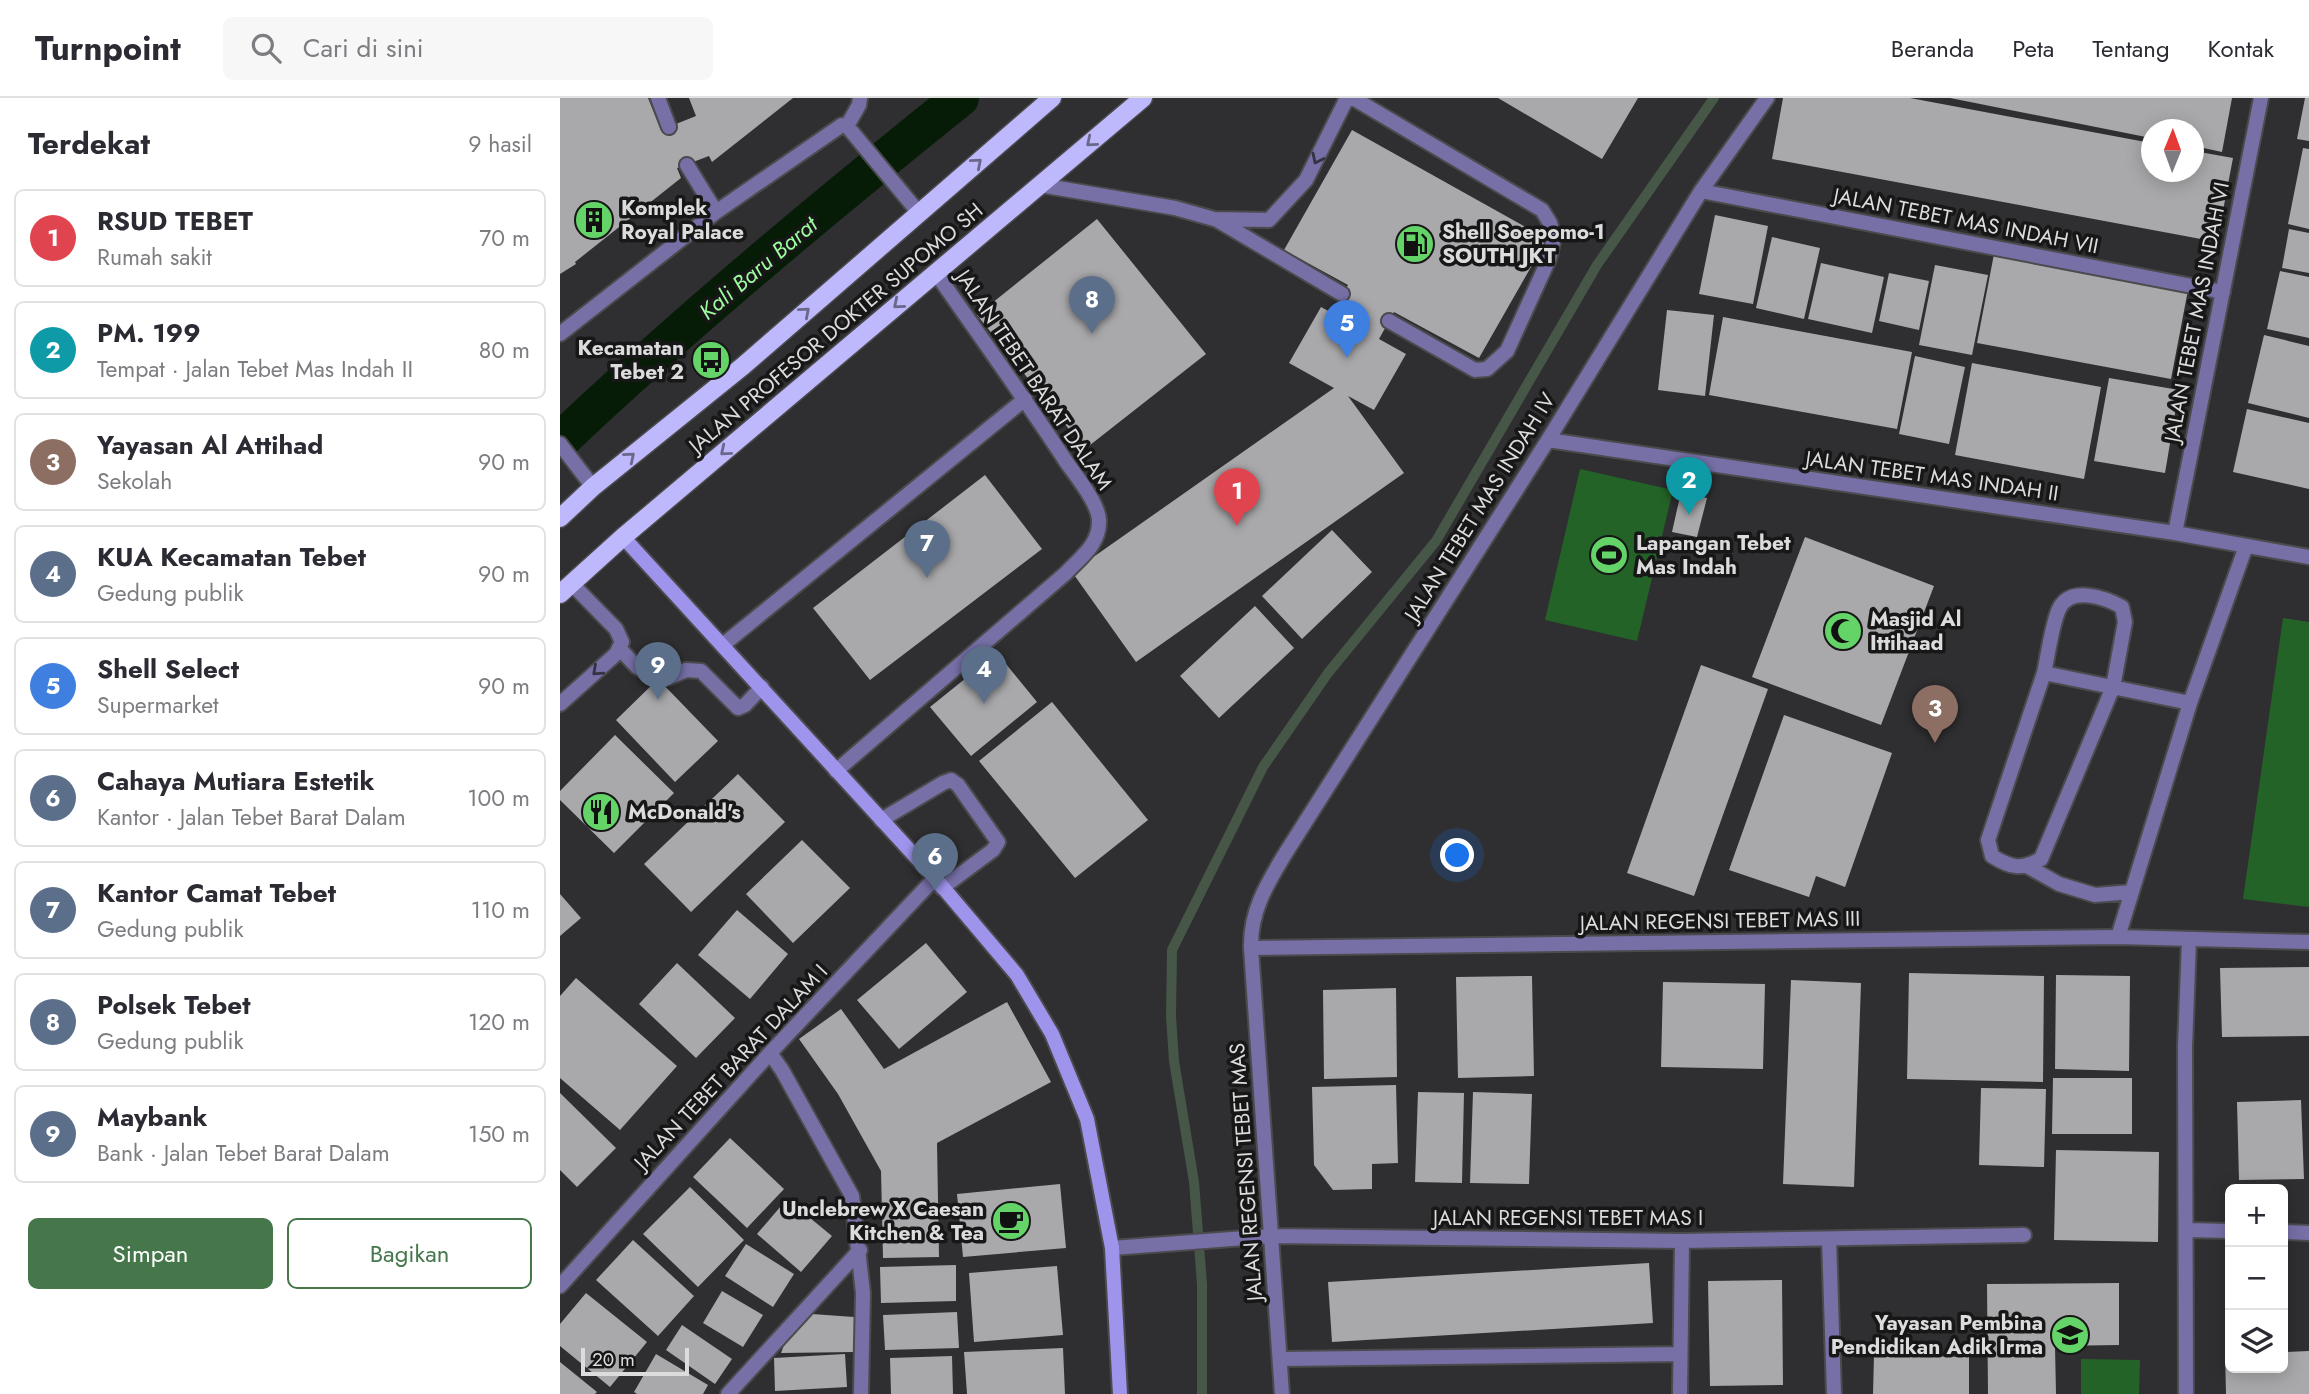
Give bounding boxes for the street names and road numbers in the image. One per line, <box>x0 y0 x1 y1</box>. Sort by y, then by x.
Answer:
street label: JALAN TEBET MAS INDAH VII <box>1828 180 2101 261</box>
street label: JALAN TEBET MAS INDAH VI <box>2157 180 2237 447</box>
street label: JALAN PROFESOR DOKTER SUPOMO SH <box>680 196 989 462</box>
street label: JALAN TEBET BARAT DALAM <box>947 261 1119 496</box>
street label: JALAN TEBET MAS INDAH IV <box>1396 387 1563 629</box>
street label: JALAN TEBET MAS INDAH II <box>1801 443 2060 509</box>
street label: JALAN REGENSI TEBET MAS III <box>1576 904 1861 938</box>
street label: JALAN TEBET BARAT DALAM I <box>625 958 835 1179</box>
street label: JALAN REGENSI TEBET MAS <box>1222 1042 1270 1305</box>
street label: JALAN REGENSI TEBET MAS I <box>1430 1203 1703 1233</box>

